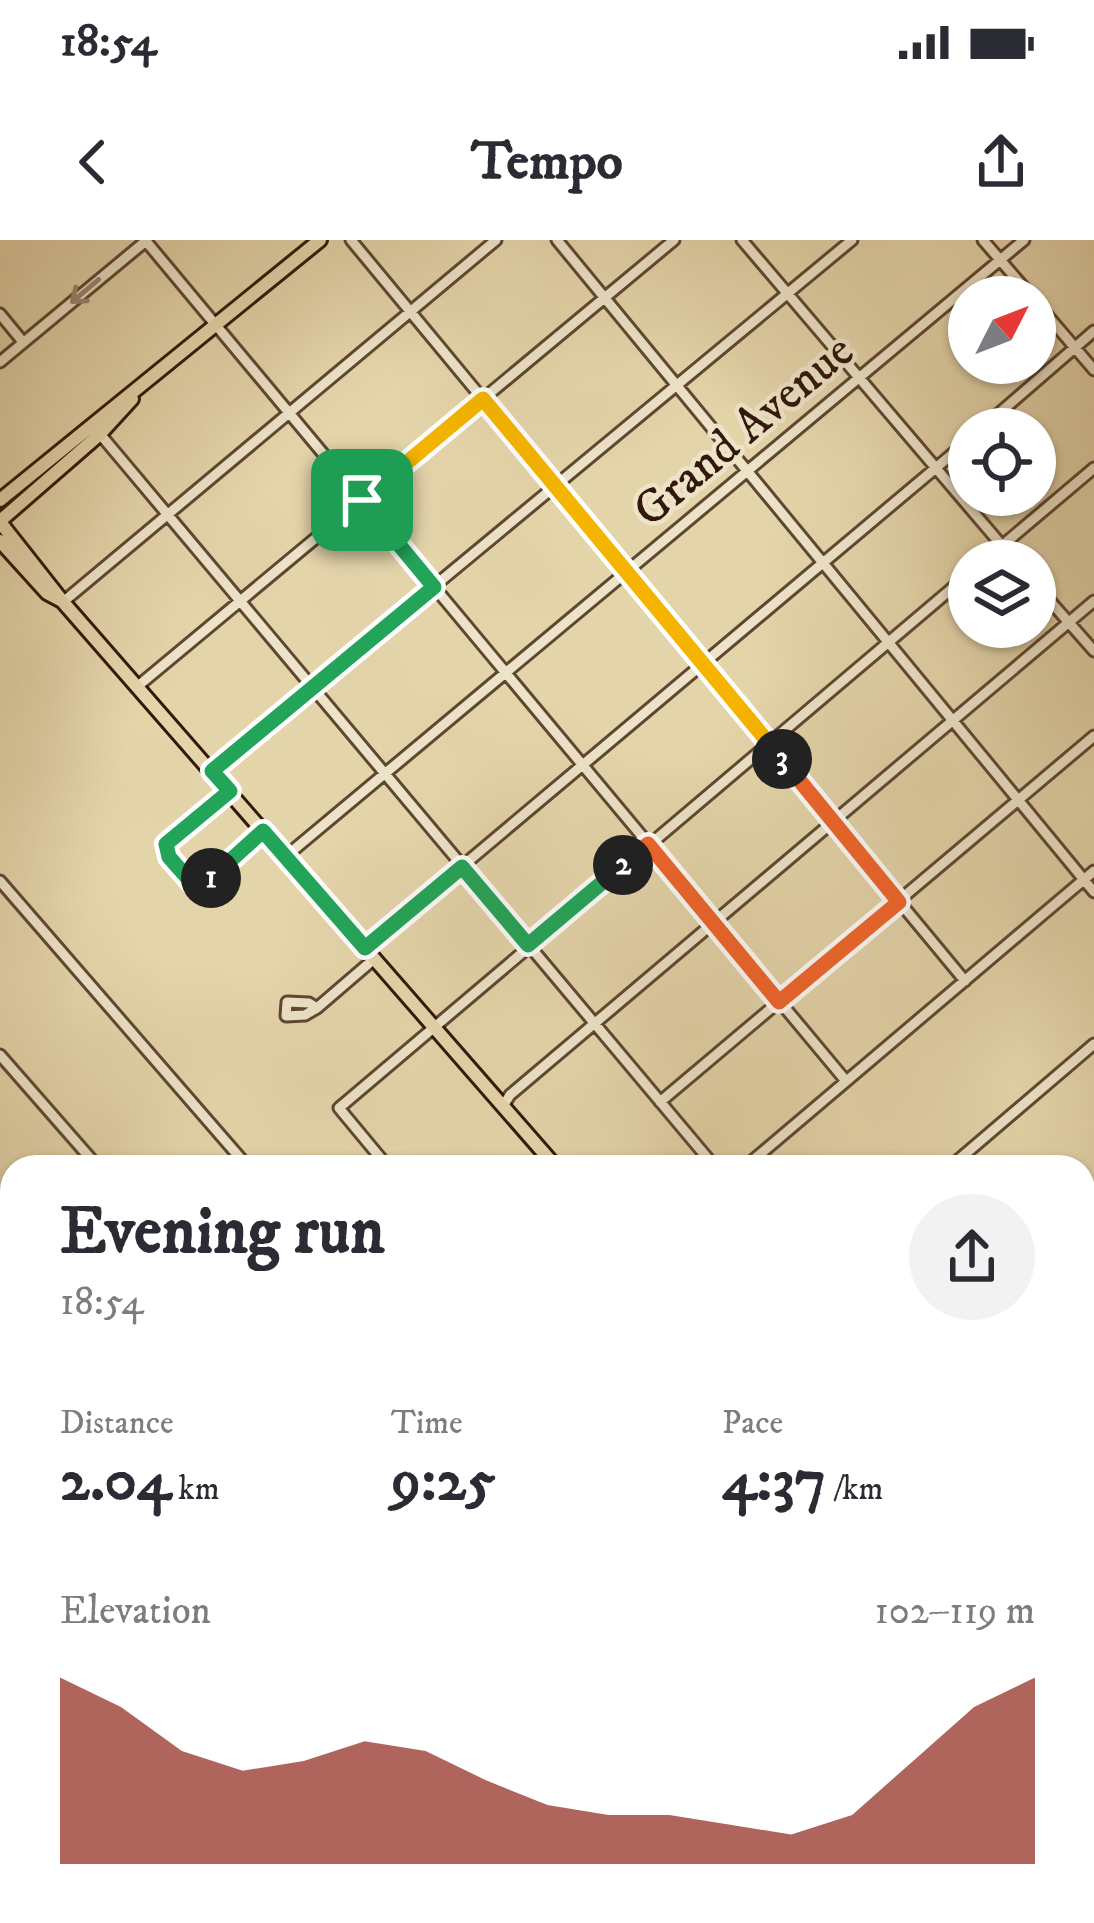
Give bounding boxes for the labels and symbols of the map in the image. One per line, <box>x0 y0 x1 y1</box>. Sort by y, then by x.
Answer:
north arrow <box>948 276 1056 384</box>
one-way arrow <box>70 277 101 305</box>
street label: Grand Avenue <box>621 322 866 541</box>
pin <box>311 449 413 551</box>
pin: 3 <box>752 729 812 789</box>
pin: 2 <box>593 835 653 895</box>
pin: 1 <box>181 848 241 908</box>

